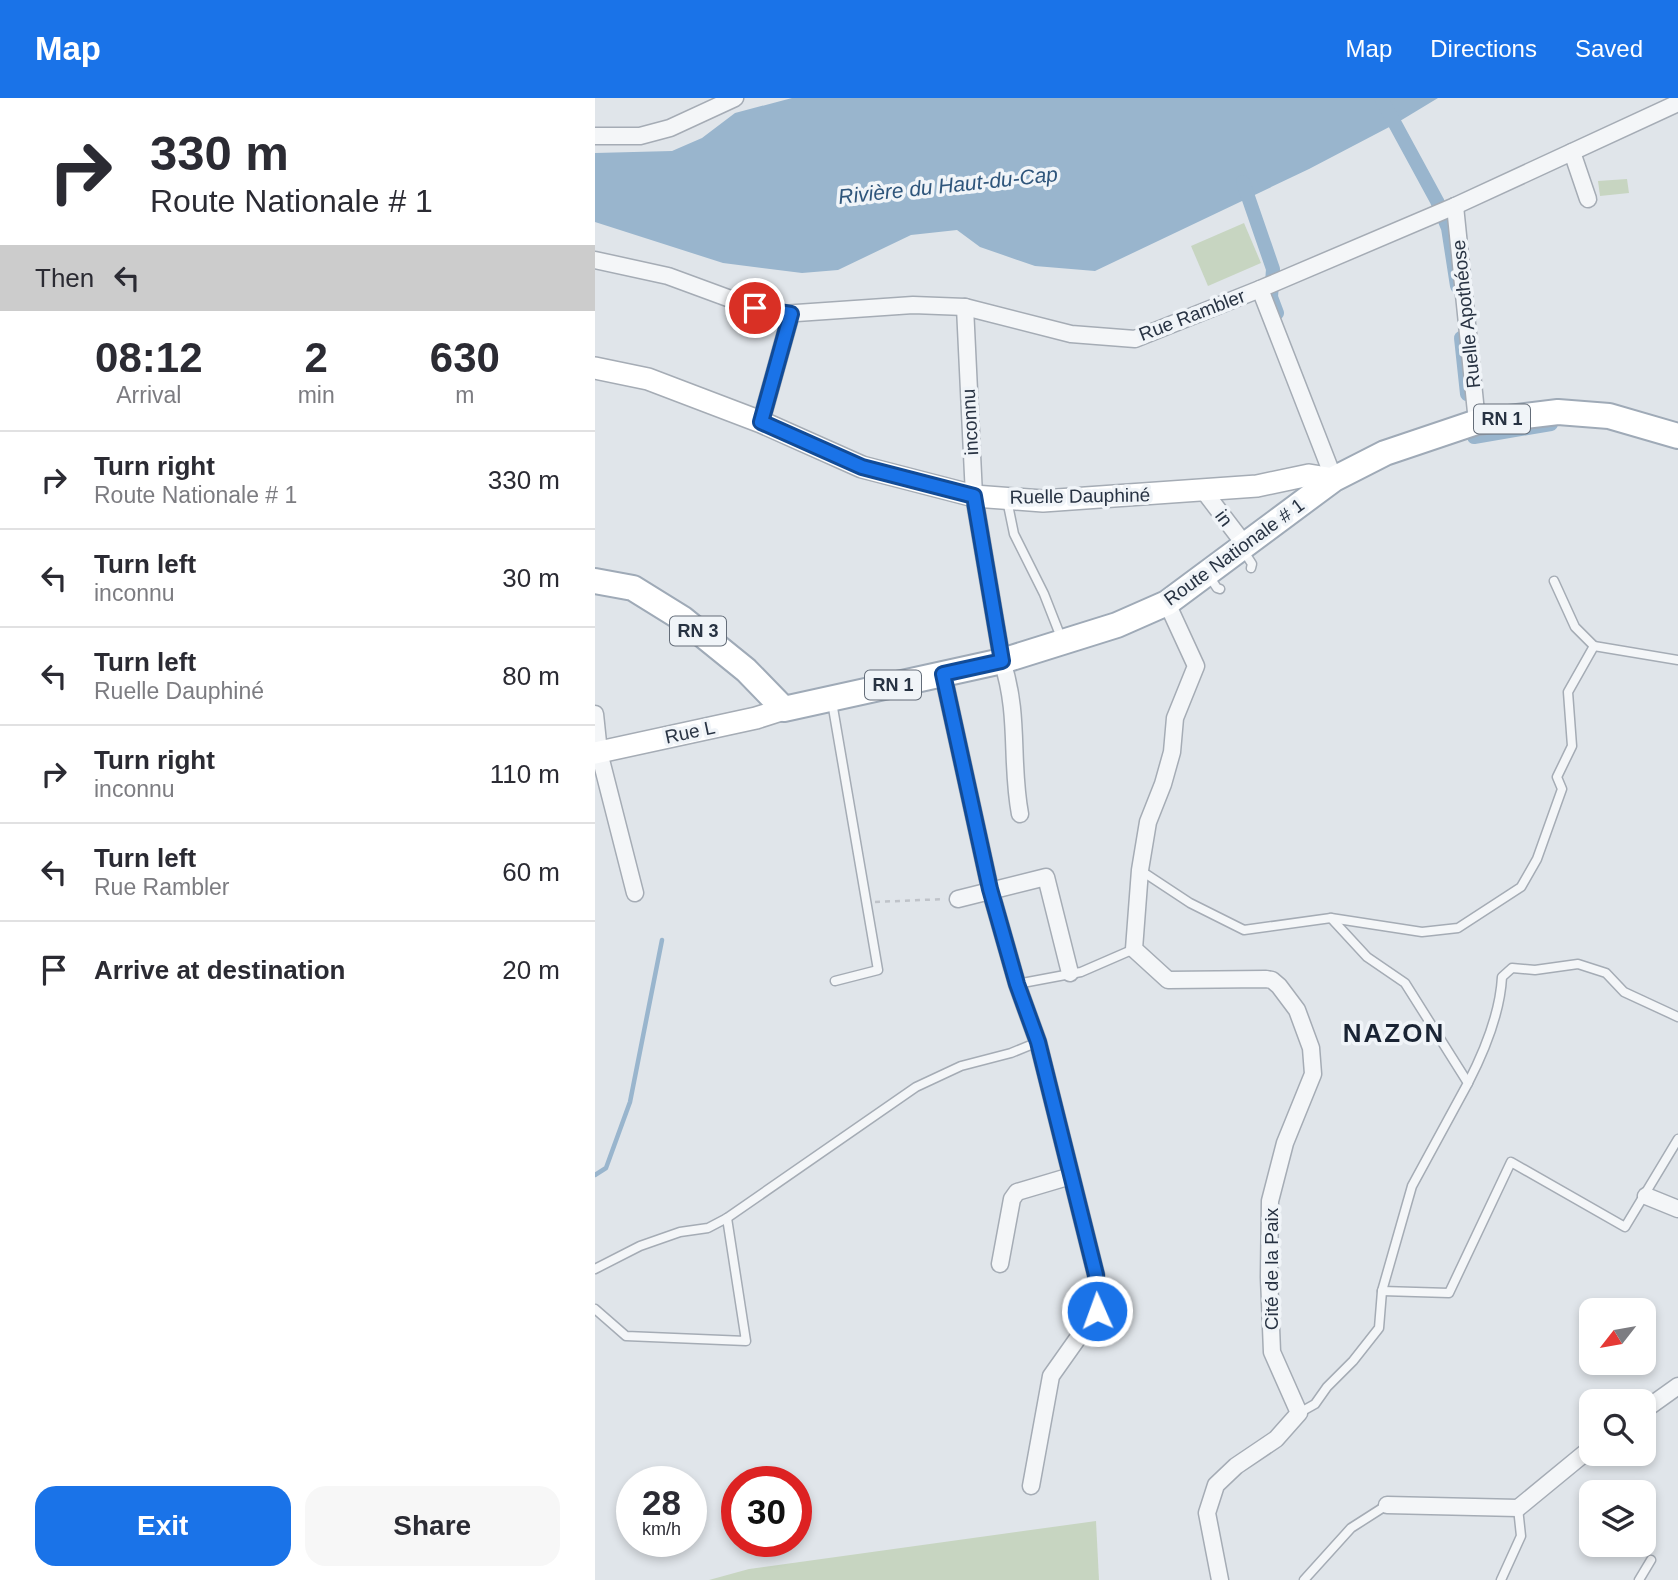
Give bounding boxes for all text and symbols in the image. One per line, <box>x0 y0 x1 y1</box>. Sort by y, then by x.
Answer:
text: Map <box>35 30 101 67</box>
text: Map <box>1346 35 1392 62</box>
text: Directions <box>1430 35 1537 62</box>
text: Saved <box>1575 35 1643 62</box>
icon: right <box>35 126 126 217</box>
text: 330 m <box>150 126 289 180</box>
water label: Rivière du Haut-du-Cap <box>837 162 1059 208</box>
text: Route Nationale # 1 <box>150 183 433 219</box>
street label: Ruelle Apothéose <box>1448 239 1484 389</box>
icon: left <box>108 259 146 297</box>
text: Then <box>35 263 94 293</box>
pin <box>725 278 785 338</box>
street label: Rue Rambler <box>1136 285 1249 345</box>
icon: arrive <box>736 289 774 327</box>
text: 08:12 <box>95 334 203 381</box>
text: 2 <box>304 334 328 381</box>
text: 630 <box>430 334 500 381</box>
text: Arrival <box>116 382 181 408</box>
text: min <box>298 382 335 408</box>
text: m <box>455 382 474 408</box>
street label: inconnu <box>958 388 982 456</box>
road number: RN 1 <box>1474 404 1530 433</box>
text: Turn right <box>94 451 215 481</box>
icon: right <box>35 461 73 499</box>
text: 330 m <box>488 465 560 495</box>
text: Route Nationale # 1 <box>94 482 297 508</box>
street label: Ruelle Dauphiné <box>1010 484 1150 508</box>
street label: Route Nationale # 1 <box>1160 494 1308 610</box>
street label: in <box>1211 506 1237 530</box>
text: Turn left <box>94 549 196 579</box>
icon: left <box>35 559 73 597</box>
text: 30 m <box>502 563 560 593</box>
text: inconnu <box>94 580 175 606</box>
road number: RN 3 <box>670 616 726 646</box>
text: Turn left <box>94 647 196 677</box>
icon: left <box>35 657 73 695</box>
text: 80 m <box>502 661 560 691</box>
road number: RN 1 <box>865 670 921 700</box>
text: Ruelle Dauphiné <box>94 678 264 704</box>
street label: Rue L <box>663 716 717 748</box>
text: Turn right <box>94 745 215 775</box>
icon: right <box>35 755 73 793</box>
text: 110 m <box>490 759 560 789</box>
text: inconnu <box>94 776 175 802</box>
text: Turn left <box>94 843 196 873</box>
icon: left <box>35 853 73 891</box>
text: 60 m <box>502 857 560 887</box>
text: Rue Rambler <box>94 874 230 900</box>
icon: arrive <box>35 951 73 989</box>
text: Arrive at destination <box>94 955 345 985</box>
text: 20 m <box>502 955 560 985</box>
district label: NAZON <box>1343 1018 1445 1048</box>
street label: Cité de la Paix <box>1261 1207 1282 1330</box>
position arrow <box>1060 1274 1134 1348</box>
north arrow <box>1579 1298 1655 1376</box>
map controls <box>1579 1298 1656 1557</box>
button: search <box>1579 1389 1656 1466</box>
speed limit sign: 30 <box>721 1466 812 1557</box>
button: layers <box>1579 1480 1656 1557</box>
text: 28 <box>642 1483 681 1522</box>
button: Exit <box>35 1486 291 1566</box>
button: Share <box>305 1486 560 1566</box>
text: km/h <box>642 1519 681 1539</box>

